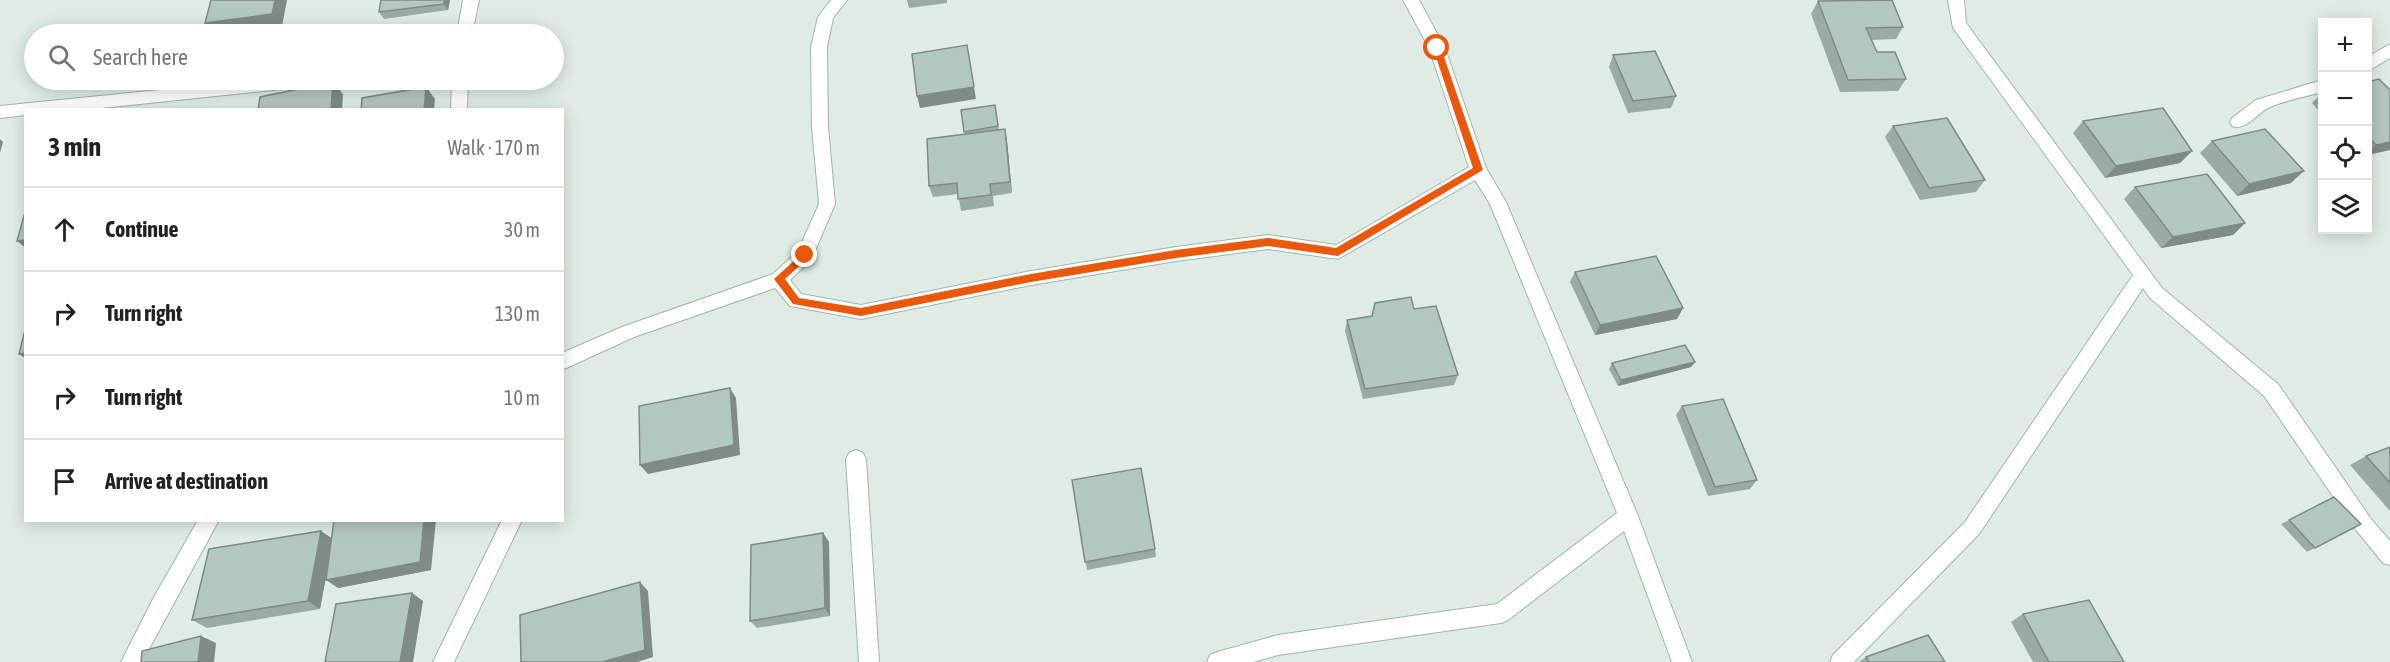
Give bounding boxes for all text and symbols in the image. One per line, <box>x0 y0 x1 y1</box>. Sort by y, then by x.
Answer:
map controls <box>2318 18 2372 234</box>
button: + <box>2318 18 2372 72</box>
search box <box>24 24 564 90</box>
route start <box>1423 34 1449 60</box>
icon: search <box>45 41 78 74</box>
text: Search here <box>93 44 188 70</box>
button: − <box>2318 72 2372 126</box>
button: locate <box>2318 126 2372 180</box>
text: 3 min <box>48 132 101 162</box>
text: Walk · 170 m <box>448 136 540 159</box>
button: layers <box>2318 180 2372 234</box>
icon: ahead <box>48 213 81 246</box>
text: Continue <box>105 216 179 242</box>
text: 30 m <box>504 218 540 241</box>
route end <box>791 241 817 267</box>
icon: right <box>48 297 81 330</box>
text: Turn right <box>105 300 182 326</box>
text: 130 m <box>495 302 540 325</box>
icon: right <box>48 381 81 414</box>
text: Turn right <box>105 384 182 410</box>
text: 10 m <box>504 386 540 409</box>
icon: arrive <box>48 465 81 498</box>
text: Arrive at destination <box>105 468 268 494</box>

